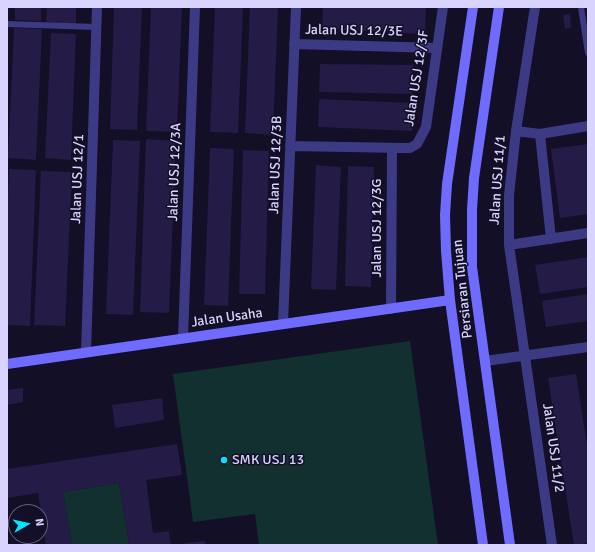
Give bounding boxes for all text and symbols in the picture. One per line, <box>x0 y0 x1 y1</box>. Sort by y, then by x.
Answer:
street label: Jalan USJ 12/3E <box>305 22 403 40</box>
street label: Jalan USJ 12/3F <box>401 29 433 127</box>
street label: Jalan USJ 12/3B <box>266 115 286 215</box>
street label: Jalan USJ 12/3A <box>165 122 185 222</box>
street label: Jalan USJ 12/1 <box>68 134 88 224</box>
street label: Jalan USJ 11/1 <box>486 135 510 225</box>
street label: Jalan USJ 12/3G <box>369 178 385 278</box>
street label: Persiaran Tujuan <box>449 239 477 339</box>
street label: Jalan Usaha <box>190 305 264 331</box>
street label: Jalan USJ 11/2 <box>538 402 568 494</box>
place label: SMK USJ 13 <box>232 452 304 468</box>
marker: SMK USJ 13 <box>219 455 229 465</box>
north arrow <box>8 504 48 544</box>
text: N <box>32 518 46 527</box>

